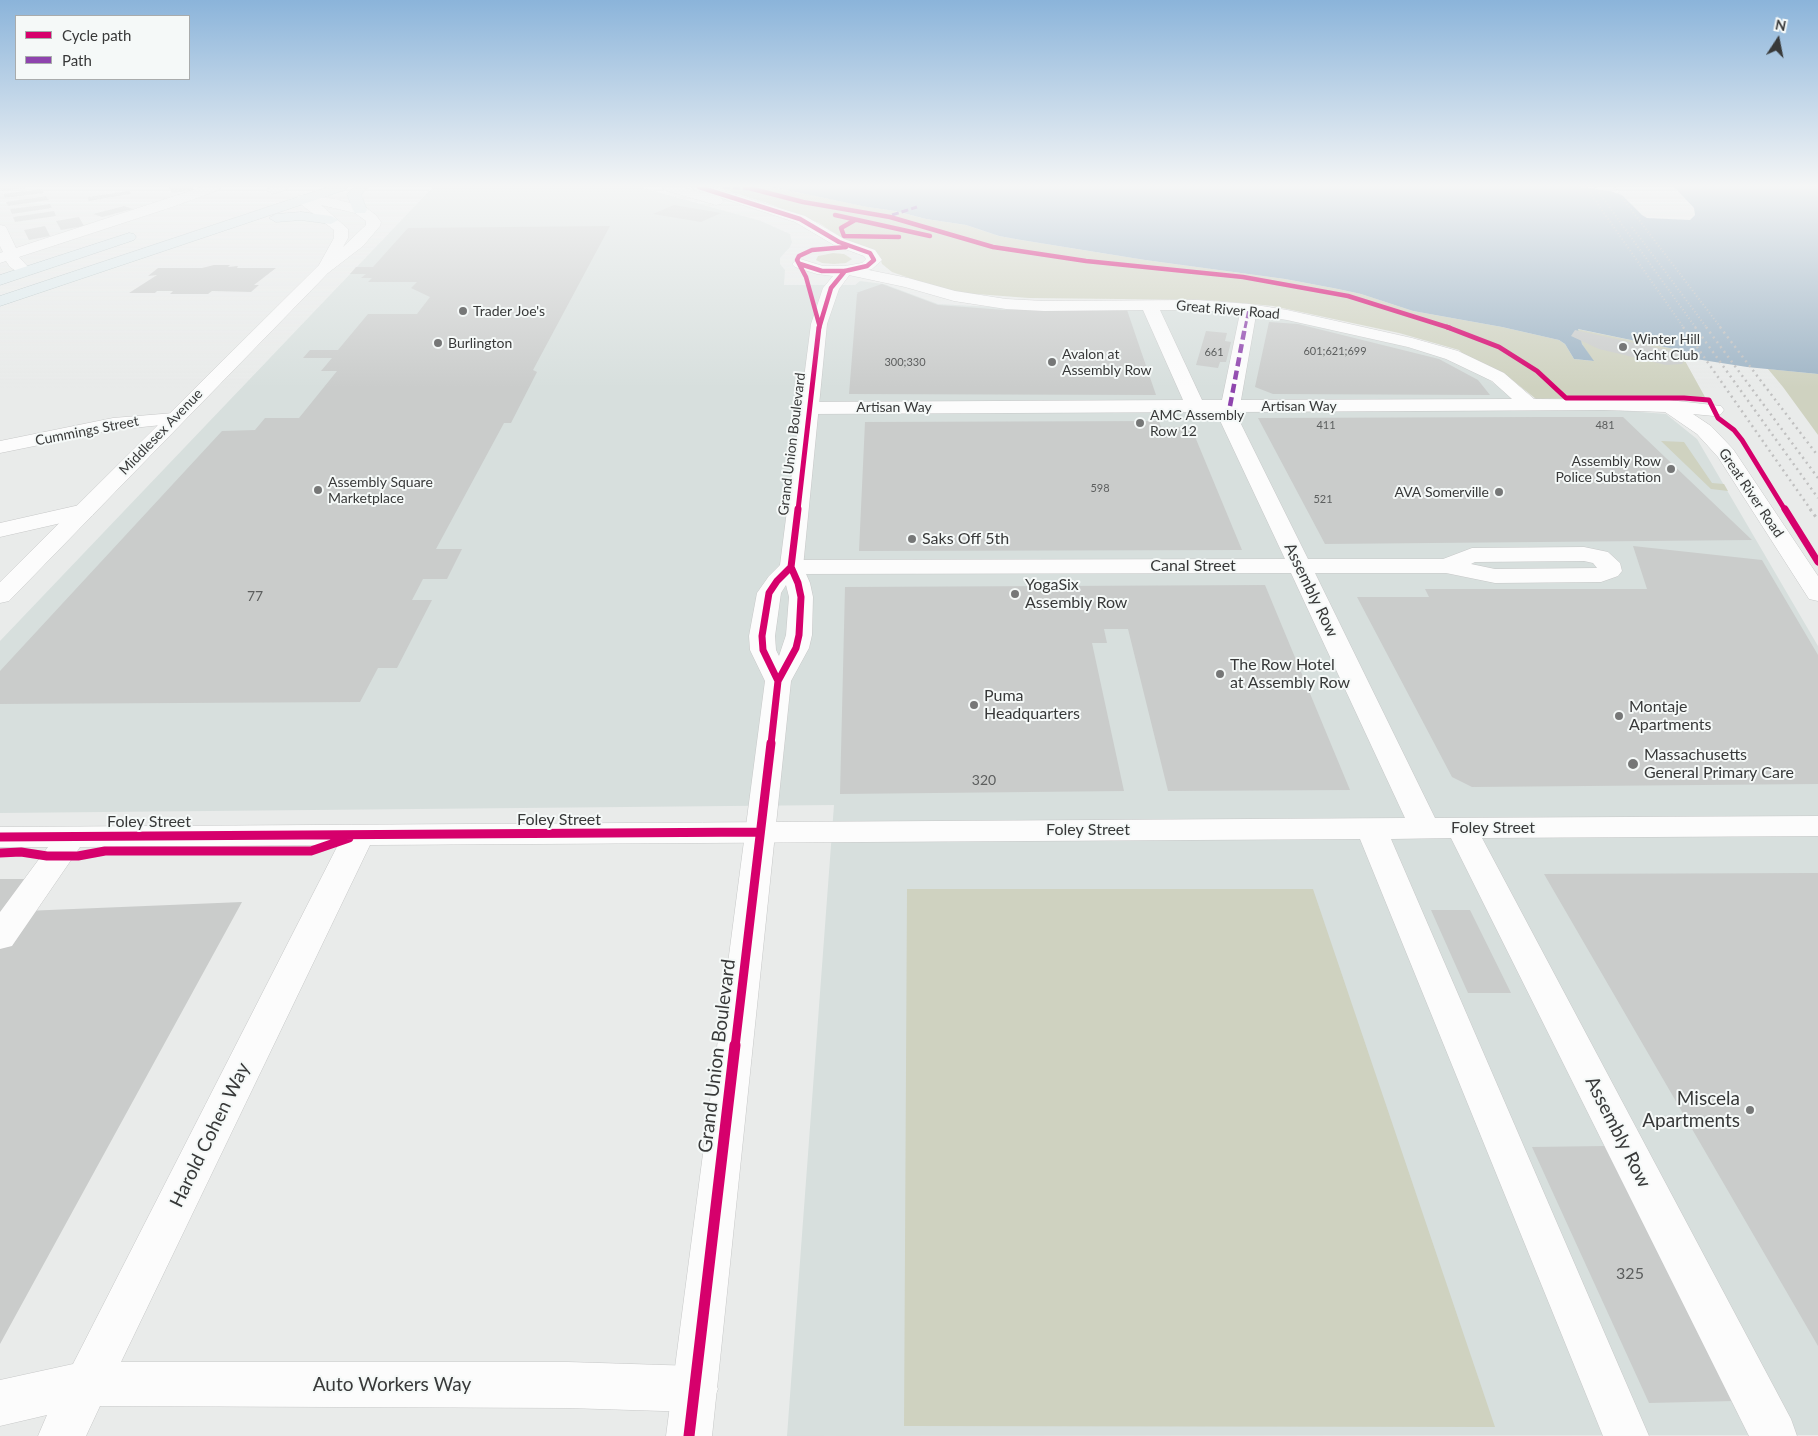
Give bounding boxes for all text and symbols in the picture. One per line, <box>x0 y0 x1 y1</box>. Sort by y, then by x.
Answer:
legend <box>15 15 190 80</box>
north arrow <box>1753 15 1803 65</box>
text: N <box>1774 15 1788 34</box>
text: Cycle path <box>62 26 131 44</box>
text: Path <box>62 51 92 69</box>
street label: Great River Road <box>1175 297 1281 323</box>
place label: Trader Joe's <box>473 303 545 319</box>
marker: Trader Joe's <box>457 305 469 317</box>
place label: Winter Hill Yacht Club <box>1633 331 1700 364</box>
place label: Burlington <box>448 335 512 351</box>
marker: Burlington <box>432 337 444 349</box>
marker: Winter Hill Yacht Club <box>1617 341 1629 353</box>
house number: 601;621;699 <box>1303 344 1367 358</box>
house number: 661 <box>1204 345 1224 359</box>
place label: Avalon at Assembly Row <box>1062 346 1152 378</box>
house number: 300;330 <box>884 355 926 369</box>
marker: Avalon at Assembly Row <box>1046 356 1058 368</box>
street label: Grand Union Boulevard <box>775 372 809 516</box>
street label: Middlesex Avenue <box>116 386 206 478</box>
street label: Artisan Way <box>1261 398 1337 414</box>
street label: Artisan Way <box>856 399 932 415</box>
place label: AMC Assembly Row 12 <box>1150 407 1244 440</box>
street label: Cummings Street <box>34 413 140 449</box>
marker: AMC Assembly Row 12 <box>1134 417 1146 429</box>
house number: 411 <box>1316 418 1336 432</box>
house number: 481 <box>1595 418 1615 432</box>
street label: Great River Road <box>1715 445 1787 541</box>
place label: Assembly Row Police Substation <box>1555 453 1661 486</box>
marker: Assembly Row Police Substation <box>1665 463 1677 475</box>
place label: Assembly Square Marketplace <box>328 474 433 507</box>
house number: 598 <box>1090 481 1110 495</box>
marker: Assembly Square Marketplace <box>312 484 324 496</box>
place label: AVA Somerville <box>1394 484 1489 500</box>
marker: AVA Somerville <box>1493 486 1505 498</box>
house number: 521 <box>1313 492 1333 506</box>
place label: Saks Off 5th <box>922 529 1009 549</box>
marker: Saks Off 5th <box>906 533 918 545</box>
street label: Assembly Row <box>1280 540 1342 640</box>
street label: Canal Street <box>1150 556 1236 576</box>
place label: YogaSix Assembly Row <box>1025 575 1127 613</box>
house number: 77 <box>247 588 263 604</box>
marker: YogaSix Assembly Row <box>1009 588 1021 600</box>
place label: The Row Hotel at Assembly Row <box>1230 655 1350 693</box>
marker: The Row Hotel at Assembly Row <box>1214 668 1226 680</box>
place label: Puma Headquarters <box>984 686 1080 724</box>
place label: Montaje Apartments <box>1629 697 1711 735</box>
marker: Puma Headquarters <box>968 699 980 711</box>
marker: Montaje Apartments <box>1613 710 1625 722</box>
place label: Massachusetts General Primary Care <box>1644 745 1794 783</box>
marker: Massachusetts General Primary Care <box>1626 757 1640 771</box>
house number: 320 <box>972 772 996 788</box>
street label: Foley Street <box>517 810 601 830</box>
street label: Foley Street <box>107 812 191 832</box>
street label: Foley Street <box>1451 818 1535 838</box>
street label: Foley Street <box>1046 820 1130 840</box>
street label: Grand Union Boulevard <box>694 958 740 1154</box>
street label: Harold Cohen Way <box>165 1059 255 1211</box>
street label: Assembly Row <box>1580 1073 1656 1191</box>
place label: Miscela Apartments <box>1642 1088 1740 1132</box>
marker: Miscela Apartments <box>1744 1104 1756 1116</box>
house number: 325 <box>1616 1264 1644 1284</box>
street label: Auto Workers Way <box>313 1374 471 1396</box>

